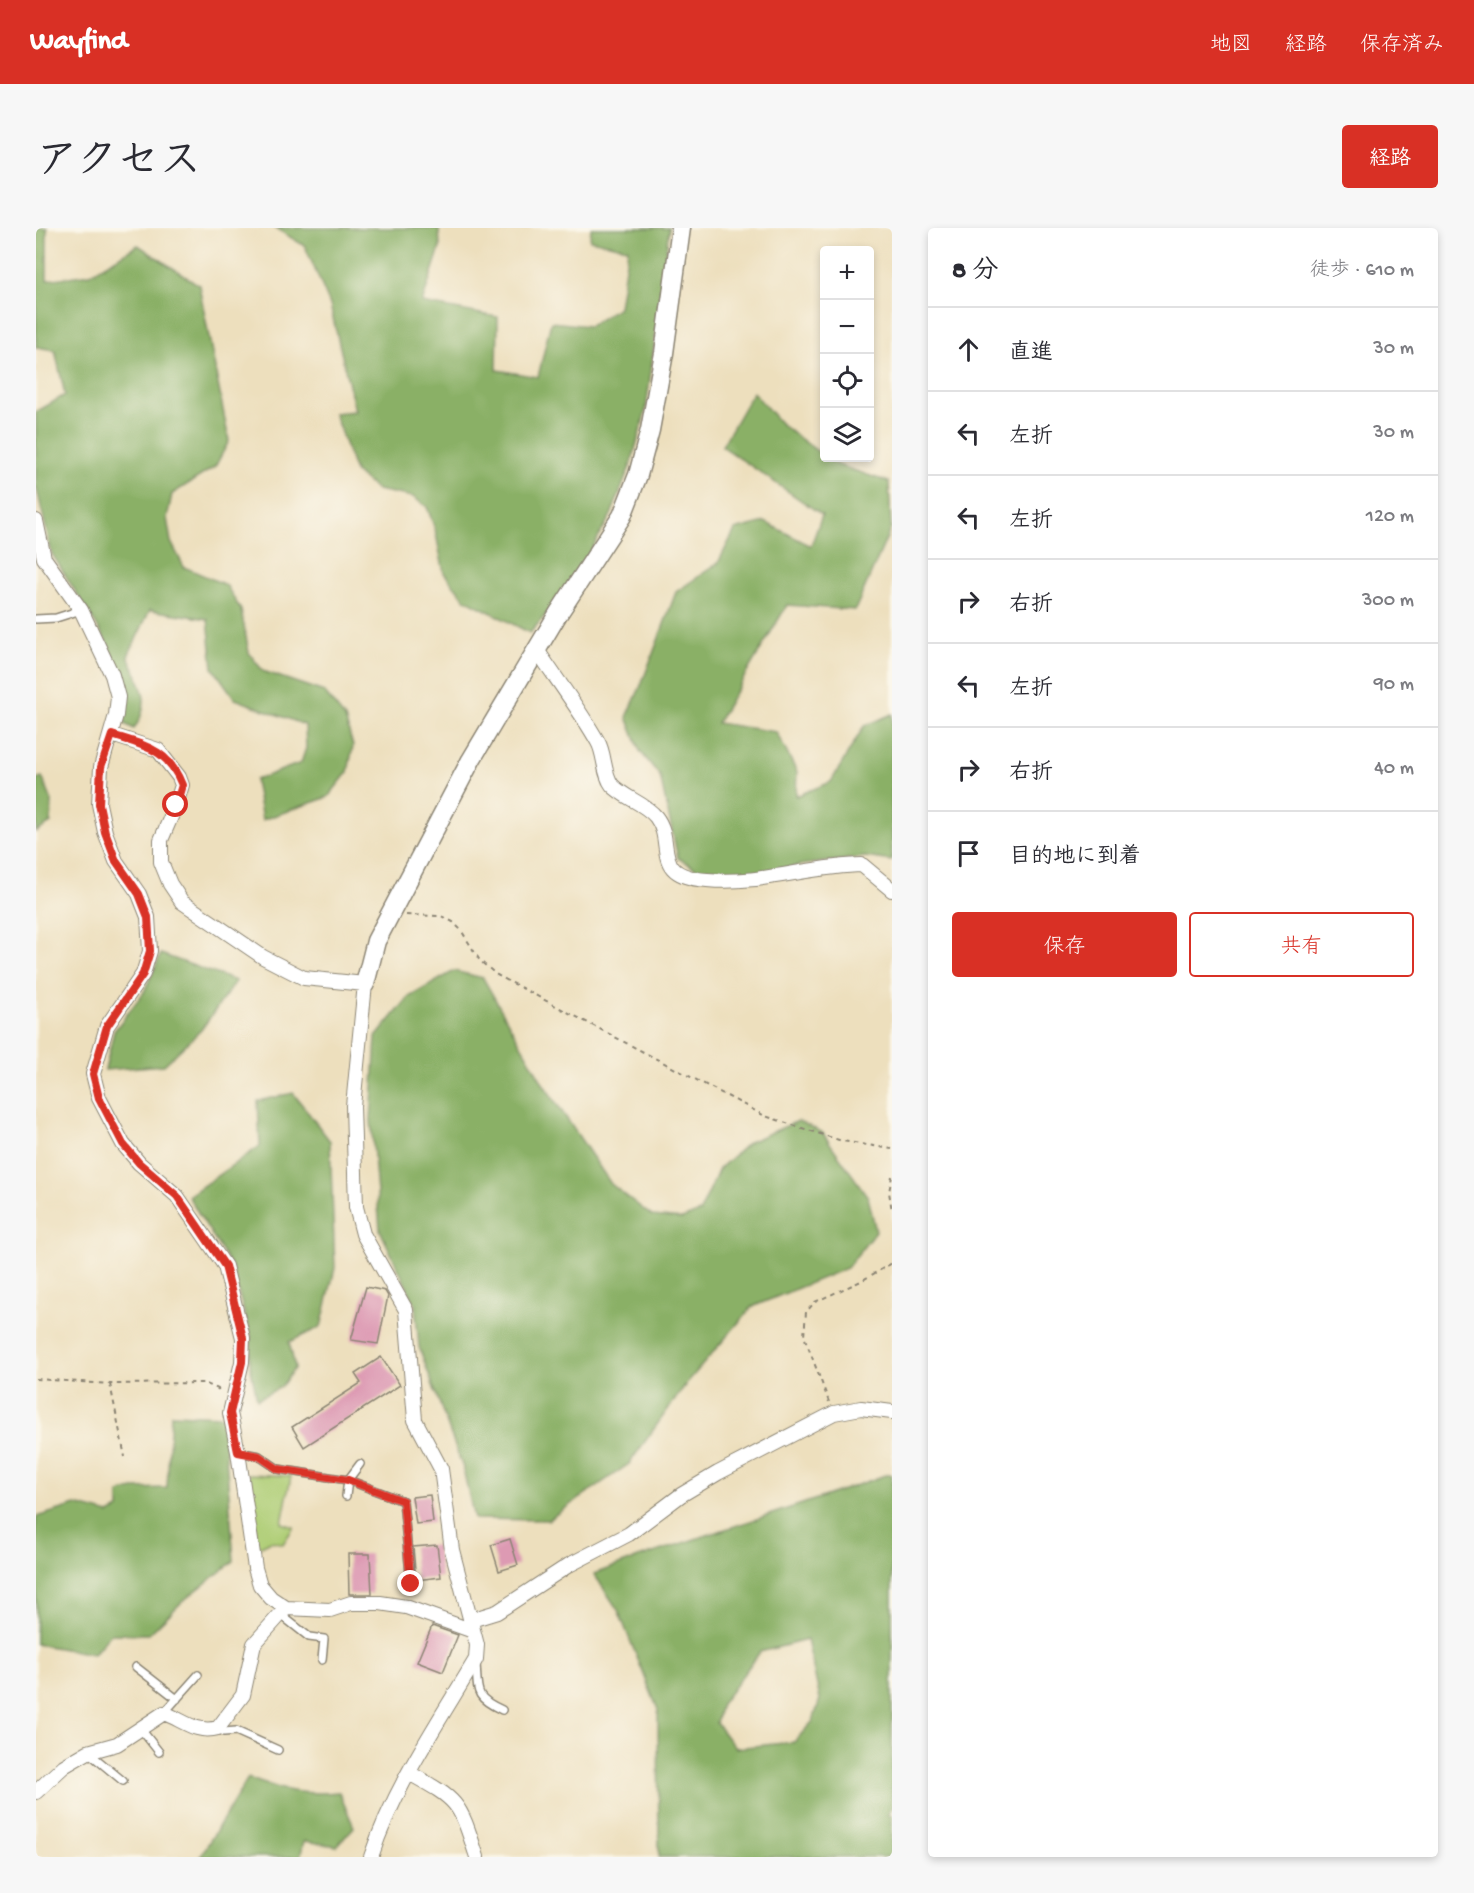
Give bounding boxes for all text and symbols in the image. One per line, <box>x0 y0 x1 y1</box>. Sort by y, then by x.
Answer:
text: Wayfind <box>30 26 127 59</box>
text: 地図 <box>1210 34 1252 59</box>
text: 経路 <box>1285 34 1327 59</box>
text: 保存済み <box>1360 34 1444 59</box>
button: 経路 <box>1342 125 1438 188</box>
text: アクセス <box>36 140 201 189</box>
map controls <box>820 246 874 462</box>
button: + <box>820 246 874 300</box>
text: 8 分 <box>952 257 998 288</box>
text: 徒歩 · 610 m <box>1310 260 1414 283</box>
button: − <box>820 300 874 354</box>
icon: ahead <box>952 333 985 366</box>
text: 30 m <box>1373 338 1414 361</box>
text: 直進 <box>1009 341 1053 367</box>
button: locate <box>820 354 874 408</box>
button: layers <box>820 408 874 462</box>
icon: left <box>952 417 985 450</box>
text: 30 m <box>1373 422 1414 445</box>
text: 左折 <box>1009 425 1053 451</box>
icon: left <box>952 501 985 534</box>
text: 120 m <box>1366 506 1414 529</box>
text: 左折 <box>1009 509 1053 535</box>
icon: right <box>952 585 985 618</box>
text: 300 m <box>1362 590 1414 613</box>
text: 右折 <box>1009 593 1053 619</box>
icon: left <box>952 669 985 702</box>
text: 90 m <box>1374 674 1414 697</box>
text: 左折 <box>1009 677 1053 703</box>
icon: right <box>952 753 985 786</box>
text: 40 m <box>1374 758 1414 781</box>
text: 右折 <box>1009 761 1053 787</box>
route start <box>162 791 188 817</box>
icon: arrive <box>952 837 985 870</box>
text: 目的地に到着 <box>1009 845 1141 871</box>
button: 保存 <box>952 912 1177 977</box>
button: 共有 <box>1189 912 1414 977</box>
route end <box>397 1570 423 1596</box>

